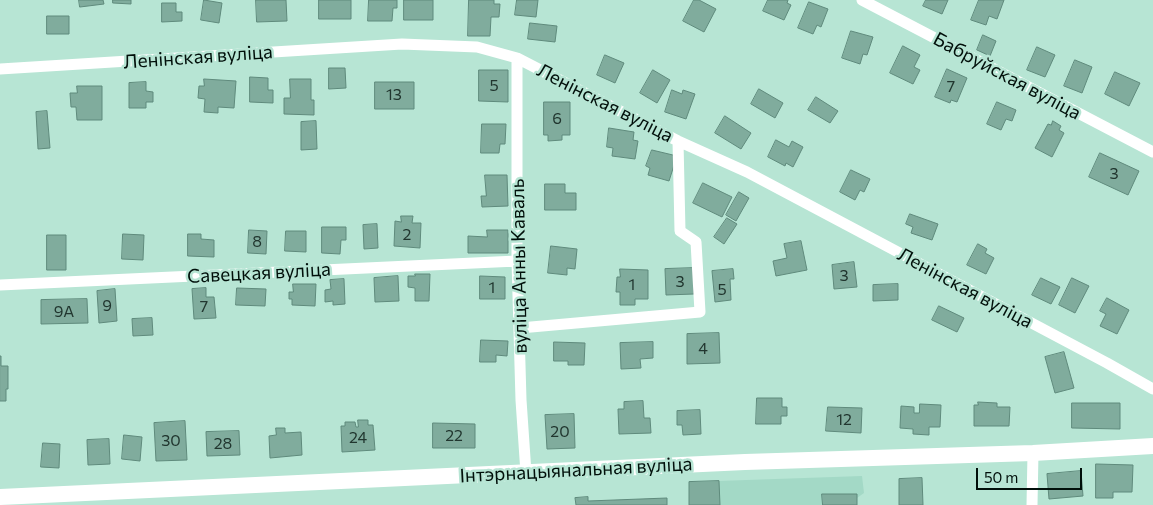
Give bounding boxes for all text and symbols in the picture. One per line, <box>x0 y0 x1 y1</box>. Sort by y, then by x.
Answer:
street label: Бабруйская вуліца <box>929 27 1085 125</box>
street label: Ленінская вуліца <box>122 40 274 74</box>
street label: Ленінская вуліца <box>533 59 677 147</box>
house number: 5 <box>489 76 499 96</box>
house number: 7 <box>947 77 955 97</box>
house number: 13 <box>386 85 402 105</box>
house number: 6 <box>552 109 562 129</box>
house number: 3 <box>1109 164 1119 184</box>
street label: вуліца Анны Каваль <box>506 178 532 354</box>
house number: 2 <box>403 225 411 245</box>
house number: 8 <box>252 232 262 252</box>
street label: Ленінская вуліца <box>893 243 1037 333</box>
street label: Савецкая вуліца <box>187 258 331 288</box>
house number: 3 <box>839 266 849 286</box>
house number: 3 <box>675 272 685 292</box>
house number: 1 <box>629 275 635 295</box>
house number: 1 <box>489 278 495 298</box>
house number: 5 <box>717 280 727 300</box>
house number: 9 <box>102 296 112 316</box>
house number: 7 <box>200 297 208 317</box>
house number: 9А <box>54 302 74 322</box>
house number: 4 <box>698 339 708 359</box>
house number: 12 <box>836 410 852 430</box>
house number: 20 <box>550 422 570 442</box>
house number: 22 <box>445 426 463 446</box>
house number: 24 <box>349 428 367 448</box>
house number: 30 <box>161 431 181 451</box>
house number: 28 <box>214 434 232 454</box>
street label: Інтэрнацыянальная вуліца <box>459 453 693 487</box>
scale bar <box>978 458 1084 490</box>
text: 50 m <box>984 468 1018 486</box>

